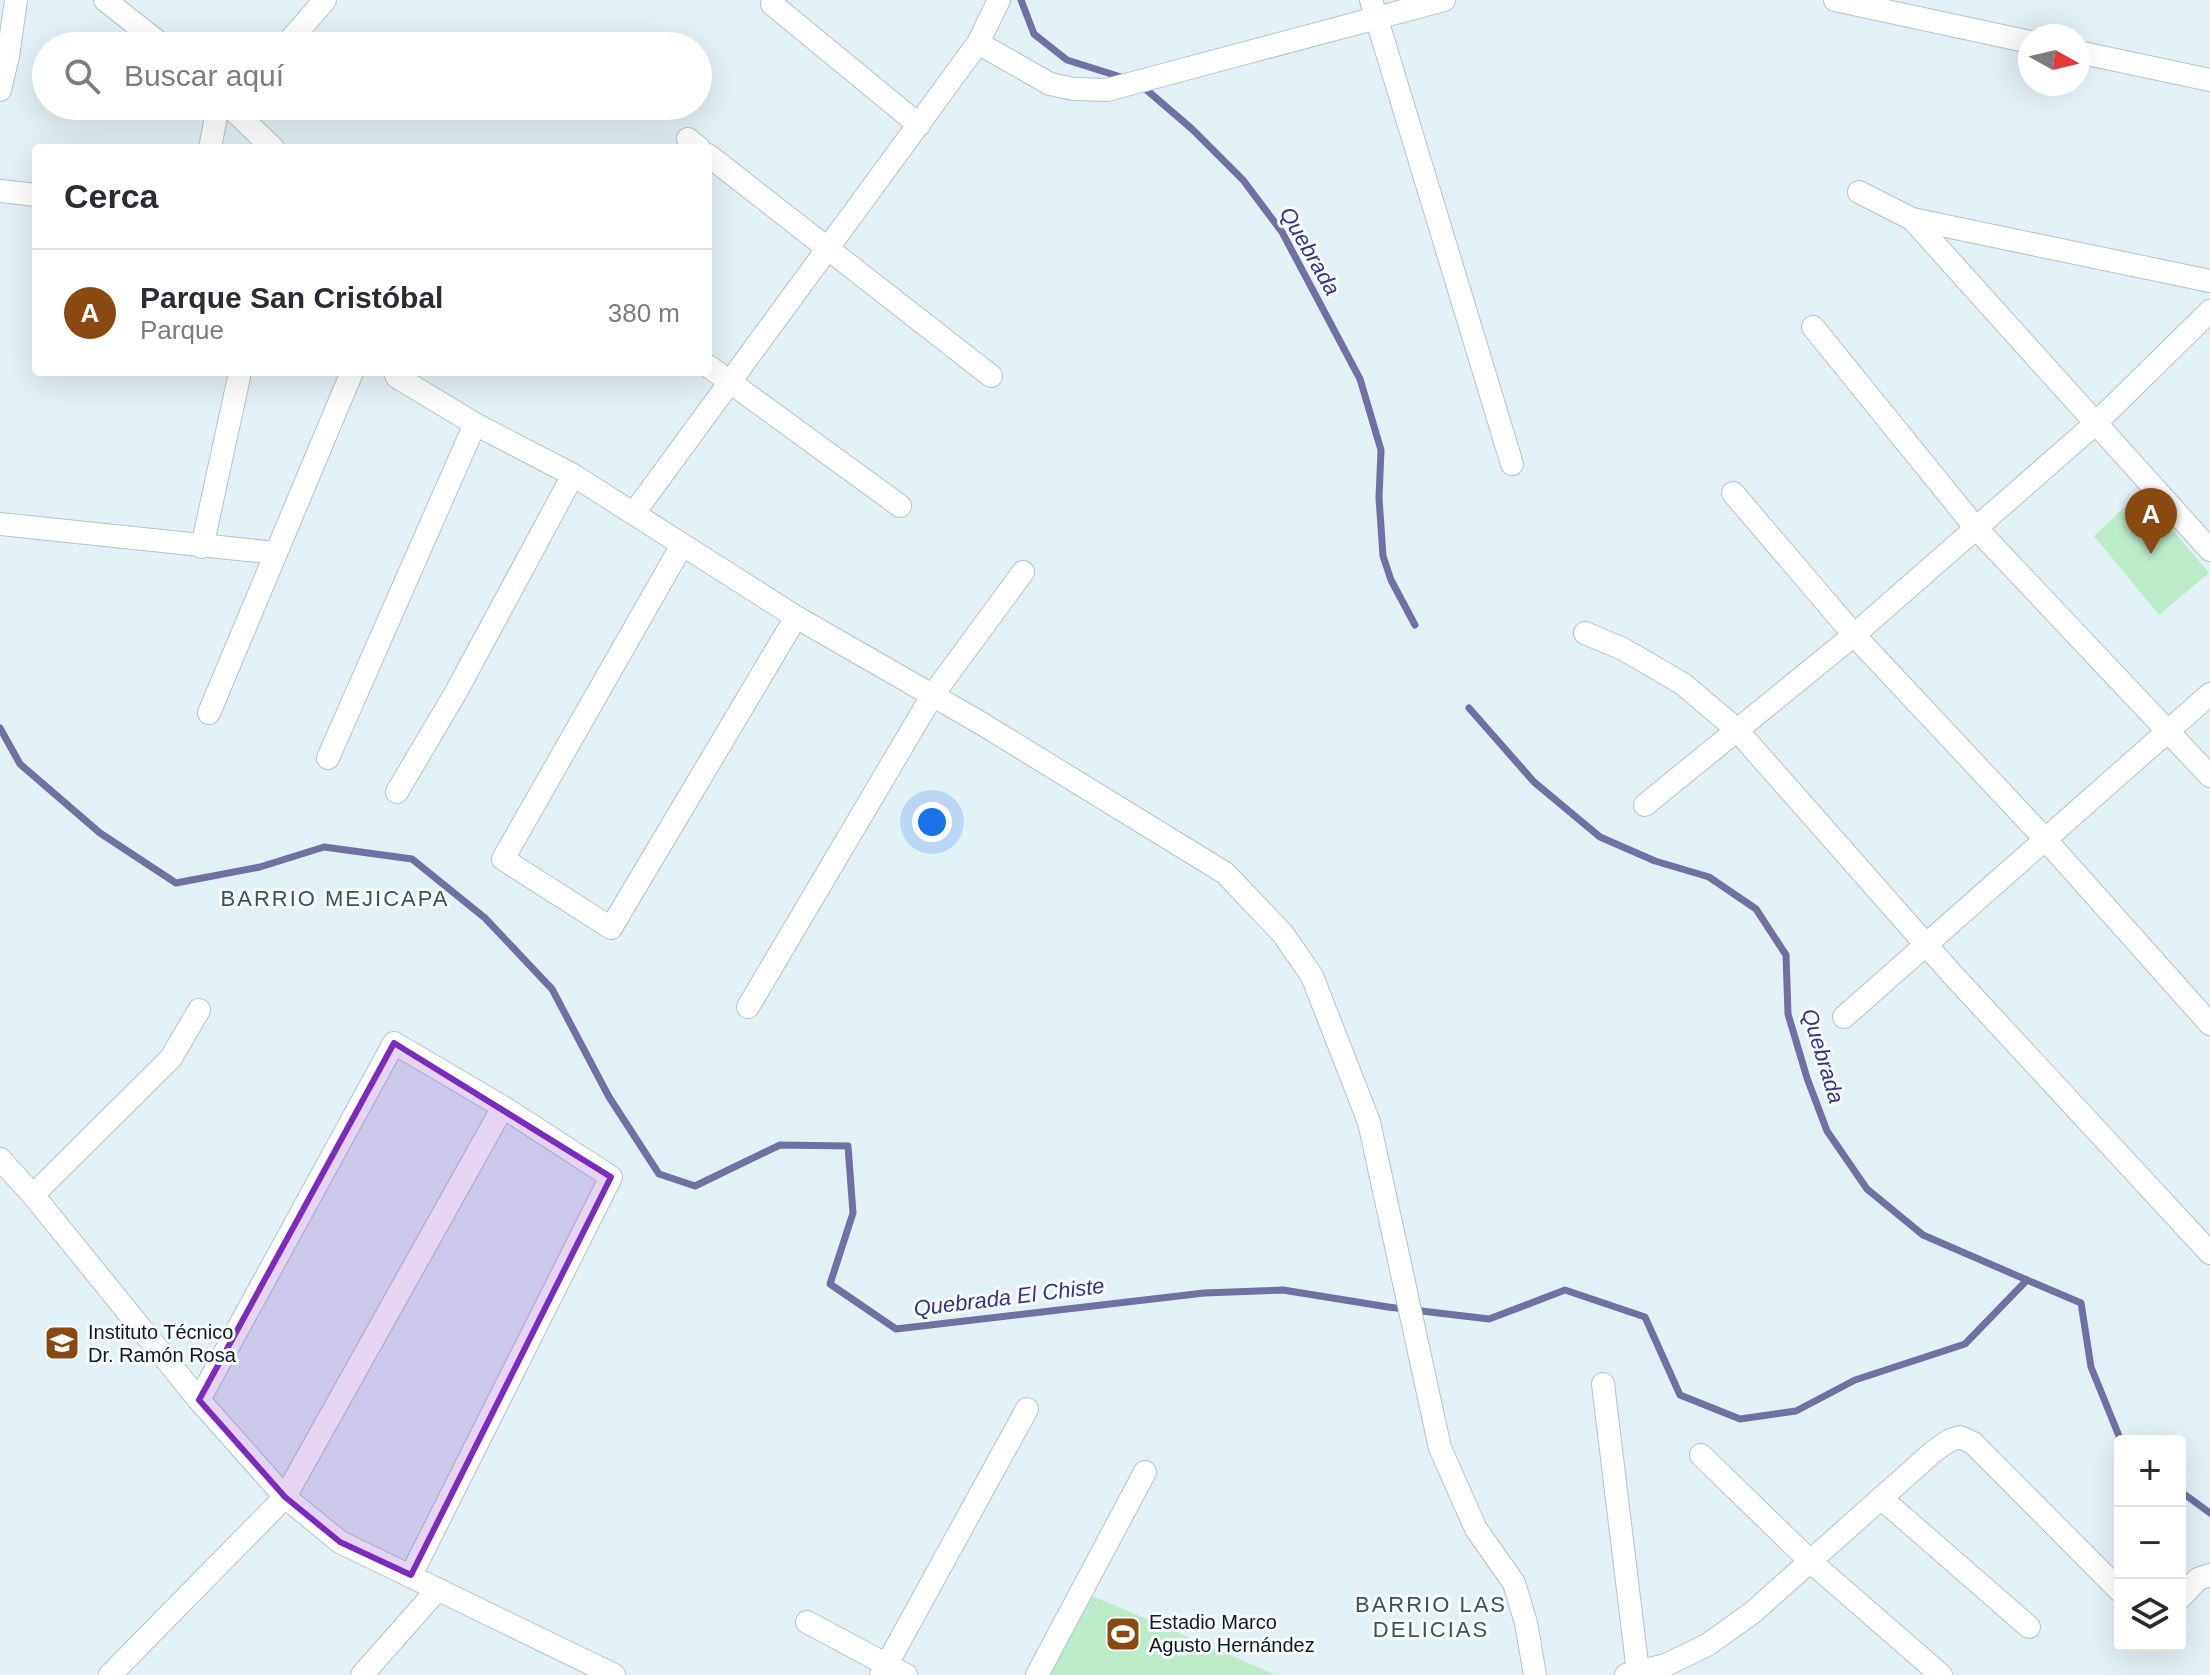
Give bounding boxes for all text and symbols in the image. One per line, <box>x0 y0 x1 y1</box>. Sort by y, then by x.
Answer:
north arrow <box>2018 24 2090 96</box>
search box <box>32 32 712 120</box>
icon: search <box>60 54 104 98</box>
text: Buscar aquí <box>124 59 284 92</box>
text: Cerca <box>64 177 159 215</box>
water label: Quebrada <box>1275 202 1345 300</box>
text: Parque San Cristóbal <box>140 281 443 314</box>
text: A <box>81 298 99 328</box>
text: 380 m <box>608 298 680 328</box>
text: Parque <box>140 315 224 345</box>
pin: A <box>2125 488 2177 554</box>
your location <box>912 802 952 842</box>
district label: BARRIO MEJICAPA <box>221 886 449 911</box>
water label: Quebrada <box>1797 1006 1849 1106</box>
water label: Quebrada El Chiste <box>912 1273 1106 1321</box>
place label: Instituto Técnico Dr. Ramón Rosa <box>88 1321 237 1366</box>
school or university icon: Instituto Técnico Dr. Ramón Rosa <box>43 1324 81 1362</box>
map controls <box>2114 1435 2186 1651</box>
button: + <box>2114 1435 2186 1507</box>
button: − <box>2114 1507 2186 1579</box>
button: layers <box>2114 1579 2186 1651</box>
district label: BARRIO LAS DELICIAS <box>1355 1592 1507 1642</box>
place label: Estadio Marco Agusto Hernández <box>1149 1611 1315 1656</box>
sports icon: Estadio Marco Agusto Hernández <box>1104 1615 1142 1653</box>

